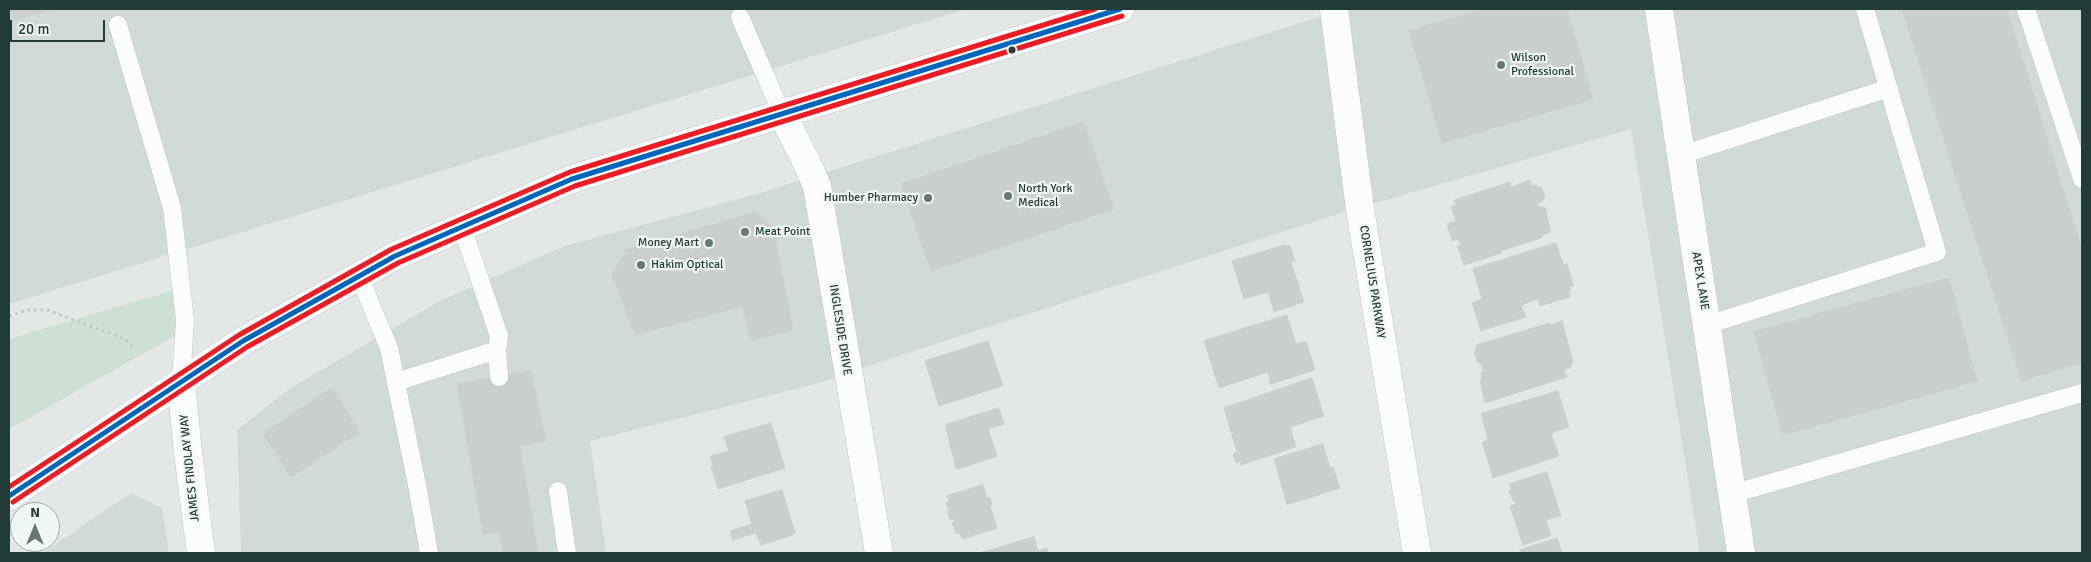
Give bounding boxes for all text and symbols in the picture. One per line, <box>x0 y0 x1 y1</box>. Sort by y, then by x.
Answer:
scale bar <box>12 10 108 42</box>
text: 20 m <box>18 20 49 38</box>
unlabelled marker <box>1007 45 1017 55</box>
place label: Wilson Professional <box>1511 51 1574 79</box>
marker: Wilson Professional <box>1495 59 1507 71</box>
place label: North York Medical <box>1018 182 1072 210</box>
marker: North York Medical <box>1002 190 1014 202</box>
place label: Humber Pharmacy <box>824 191 918 205</box>
marker: Humber Pharmacy <box>922 192 934 204</box>
street label: CORNELIUS PARKWAY <box>1356 224 1388 340</box>
place label: Meat Point <box>755 225 810 239</box>
marker: Meat Point <box>739 226 751 238</box>
place label: Money Mart <box>638 236 699 250</box>
marker: Money Mart <box>703 237 715 249</box>
street label: APEX LANE <box>1688 251 1712 311</box>
place label: Hakim Optical <box>651 258 724 272</box>
marker: Hakim Optical <box>635 259 647 271</box>
street label: INGLESIDE DRIVE <box>826 283 854 377</box>
street label: JAMES FINDLAY WAY <box>177 413 203 523</box>
north arrow <box>10 502 60 552</box>
text: N <box>30 504 40 521</box>

